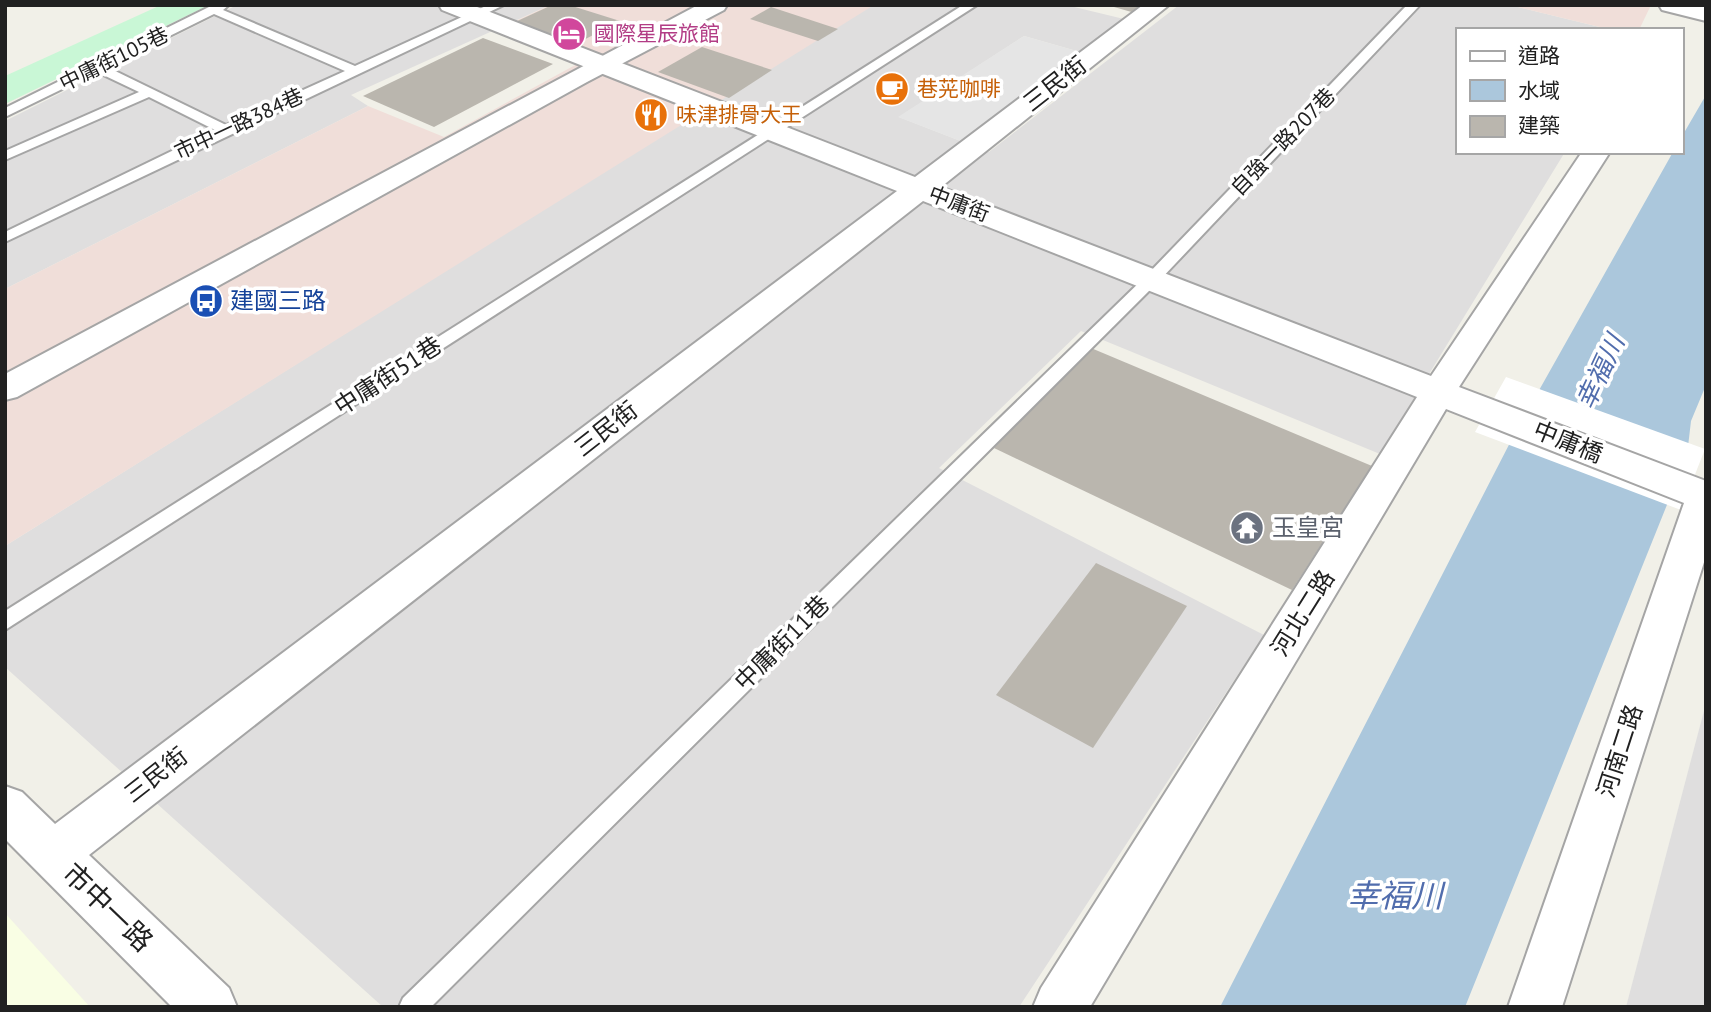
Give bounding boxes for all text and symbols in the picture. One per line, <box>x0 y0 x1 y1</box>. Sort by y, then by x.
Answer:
hotel icon: 國際星辰旅館 <box>550 15 588 53</box>
street label: 中庸街105巷 <box>55 20 173 97</box>
place label: 國際星辰旅館 <box>594 20 720 47</box>
legend <box>1456 28 1683 154</box>
text: 道路 <box>1518 42 1560 69</box>
street label: 三民街 <box>1017 49 1093 118</box>
cafe icon: 巷茪咖啡 <box>873 70 911 108</box>
place label: 巷茪咖啡 <box>917 75 1001 102</box>
text: 水域 <box>1518 77 1560 104</box>
street label: 市中一路384巷 <box>170 82 308 165</box>
street label: 自強一路207巷 <box>1225 82 1341 201</box>
restaurant icon: 味津排骨大王 <box>632 96 670 134</box>
place label: 味津排骨大王 <box>676 101 802 128</box>
text: 建築 <box>1518 112 1560 139</box>
street label: 中庸街 <box>925 180 993 227</box>
bus stop icon: 建國三路 <box>187 282 225 320</box>
place label: 建國三路 <box>230 285 326 316</box>
water label: 幸福川 <box>1568 327 1632 414</box>
street label: 中庸街51巷 <box>328 329 447 422</box>
street label: 三民街 <box>568 394 644 463</box>
street label: 中庸橋 <box>1529 414 1607 469</box>
temple icon: 玉皇宮 <box>1228 509 1266 547</box>
place label: 玉皇宮 <box>1272 512 1344 543</box>
street label: 河北二路 <box>1264 564 1341 662</box>
street label: 中庸街11巷 <box>727 588 836 697</box>
street label: 河南二路 <box>1590 700 1649 801</box>
street label: 三民街 <box>118 740 194 809</box>
street label: 市中一路 <box>55 854 161 959</box>
water label: 幸福川 <box>1347 874 1446 916</box>

